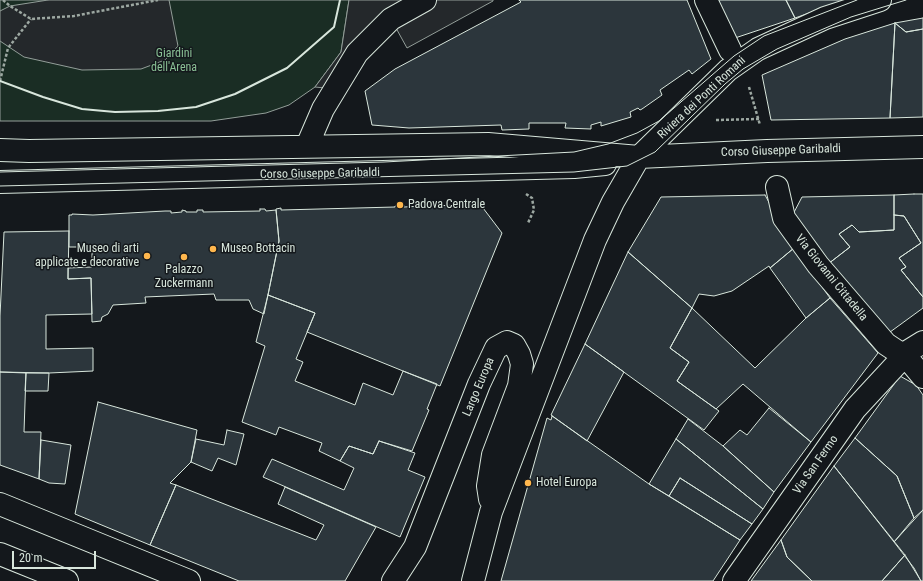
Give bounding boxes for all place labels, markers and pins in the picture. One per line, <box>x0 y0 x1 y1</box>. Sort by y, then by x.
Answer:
place label: Padova Centrale <box>408 198 485 212</box>
marker: Padova Centrale <box>395 200 405 210</box>
place label: Museo di arti applicate e decorative <box>35 242 139 270</box>
place label: Museo Bottacin <box>221 242 295 256</box>
marker: Museo Bottacin <box>208 244 218 254</box>
marker: Museo di arti applicate e decorative <box>142 251 152 261</box>
marker: Palazzo Zuckermann <box>179 252 189 262</box>
place label: Palazzo Zuckermann <box>155 263 213 291</box>
place label: Hotel Europa <box>536 476 597 490</box>
marker: Hotel Europa <box>523 478 533 488</box>

